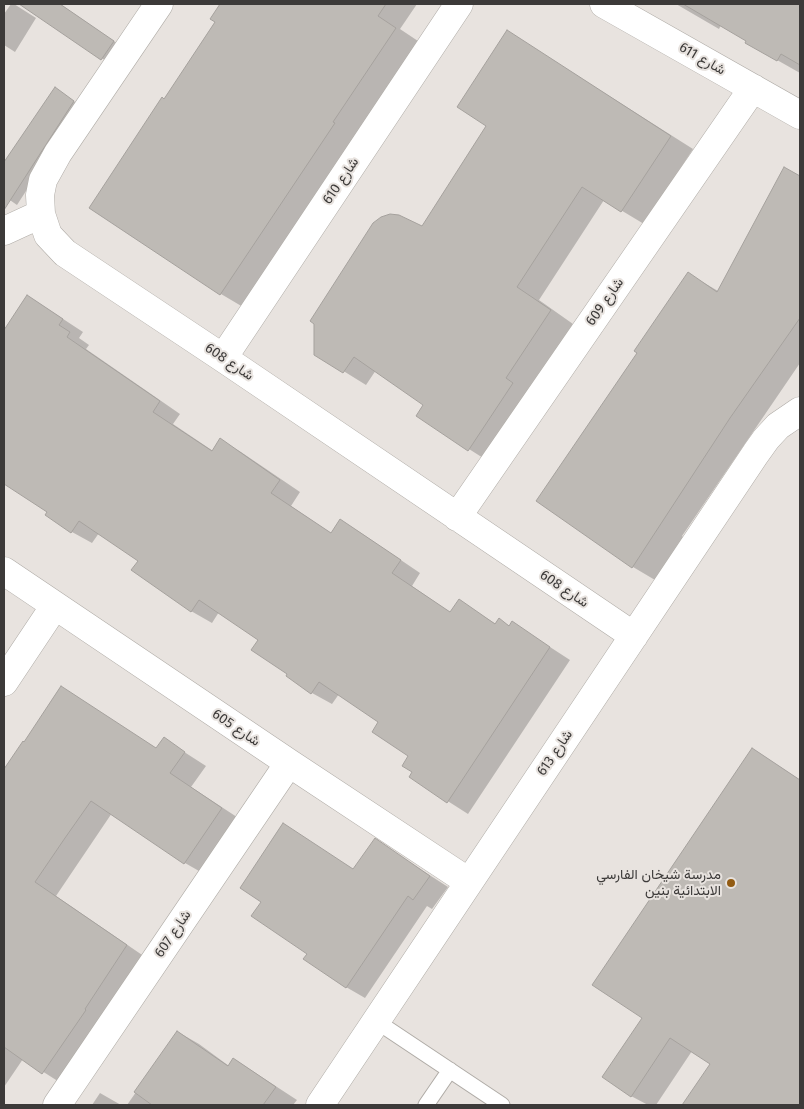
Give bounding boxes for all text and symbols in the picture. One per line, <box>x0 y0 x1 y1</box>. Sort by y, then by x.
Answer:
street label: شارع 611 <box>676 39 728 79</box>
street label: شارع 610 <box>319 155 363 207</box>
street label: شارع 609 <box>583 275 627 329</box>
street label: شارع 608 <box>202 340 256 384</box>
street label: شارع 608 <box>537 567 591 611</box>
street label: شارع 605 <box>209 706 263 750</box>
street label: شارع 613 <box>534 727 576 779</box>
place label: مدرسة شيخان الفارسي الابتدائية بنين <box>596 867 721 900</box>
marker: مدرسة شيخان الفارسي الابتدائية بنين <box>725 877 737 889</box>
street label: شارع 607 <box>151 907 195 961</box>

